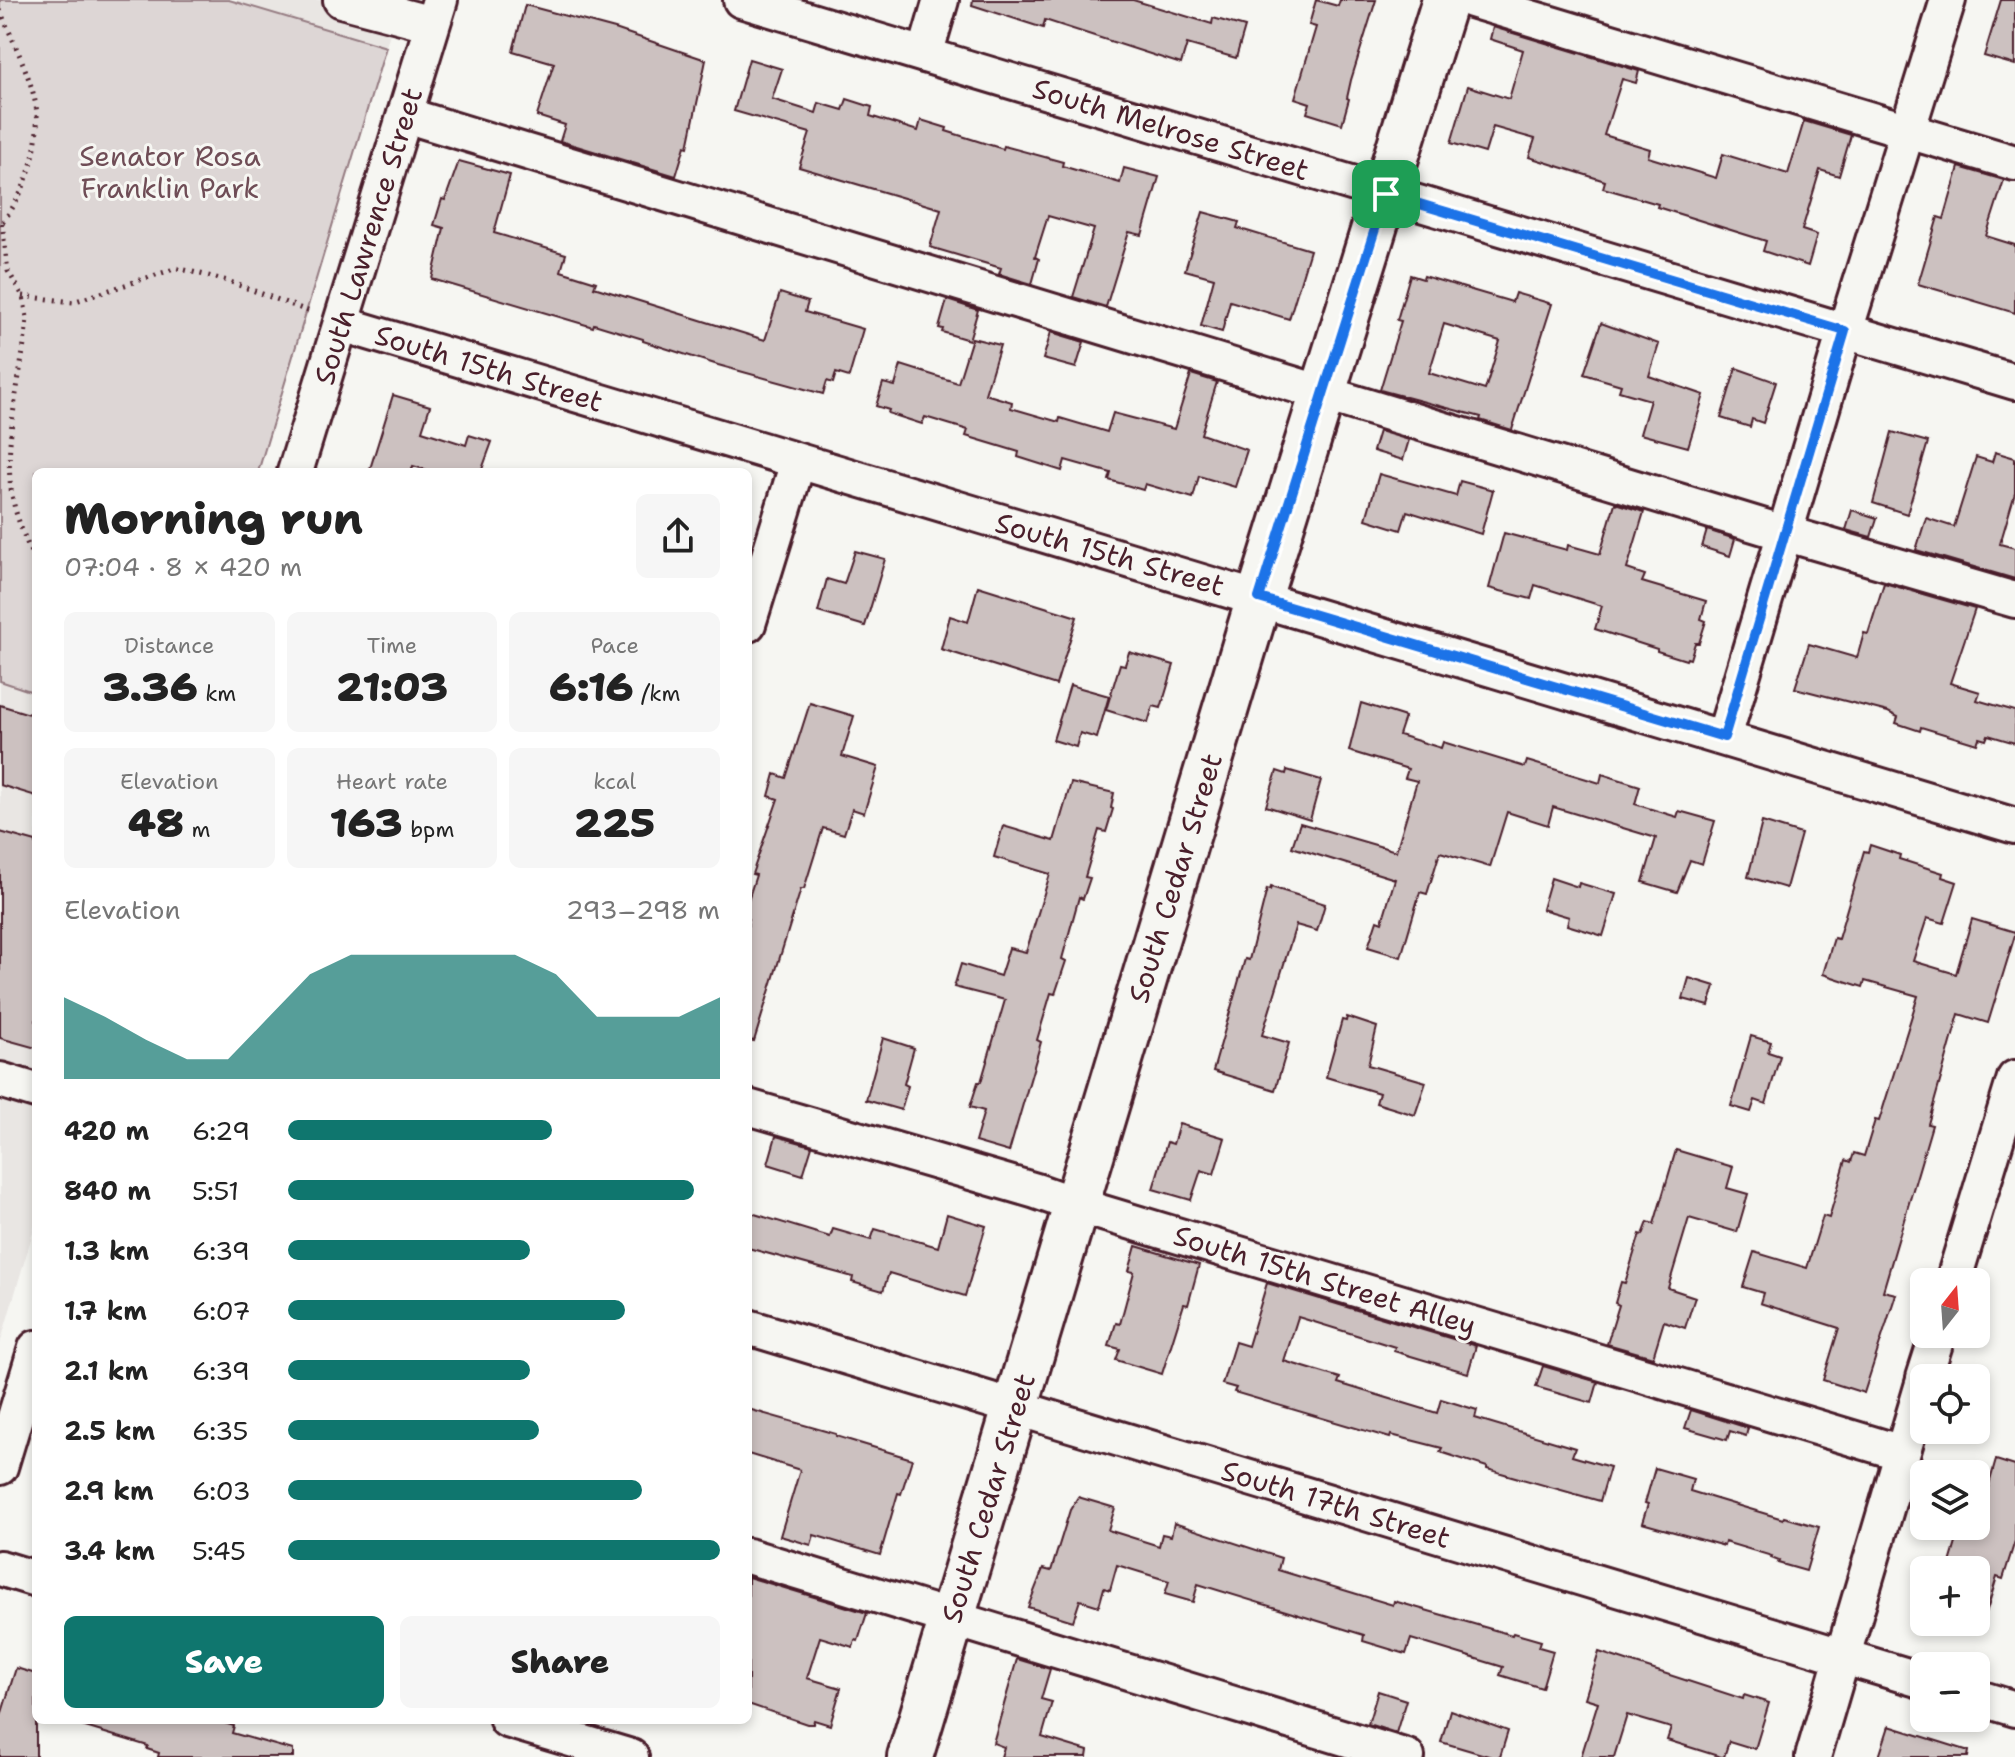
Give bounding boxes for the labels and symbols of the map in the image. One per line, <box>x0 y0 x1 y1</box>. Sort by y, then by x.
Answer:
street label: South Melrose Street <box>1028 69 1314 189</box>
street label: South Lawrence Street <box>305 83 431 389</box>
park label: Senator Rosa Franklin Park <box>79 137 261 207</box>
pin <box>1352 160 1420 228</box>
street label: South 15th Street <box>370 315 608 421</box>
street label: South 15th Street <box>991 503 1229 605</box>
street label: South Cedar Street <box>1119 749 1231 1007</box>
street label: South 15th Street Alley <box>1169 1216 1481 1344</box>
north arrow <box>1910 1268 1990 1348</box>
street label: South Cedar Street <box>932 1369 1044 1627</box>
street label: South 17th Street <box>1217 1451 1455 1557</box>

